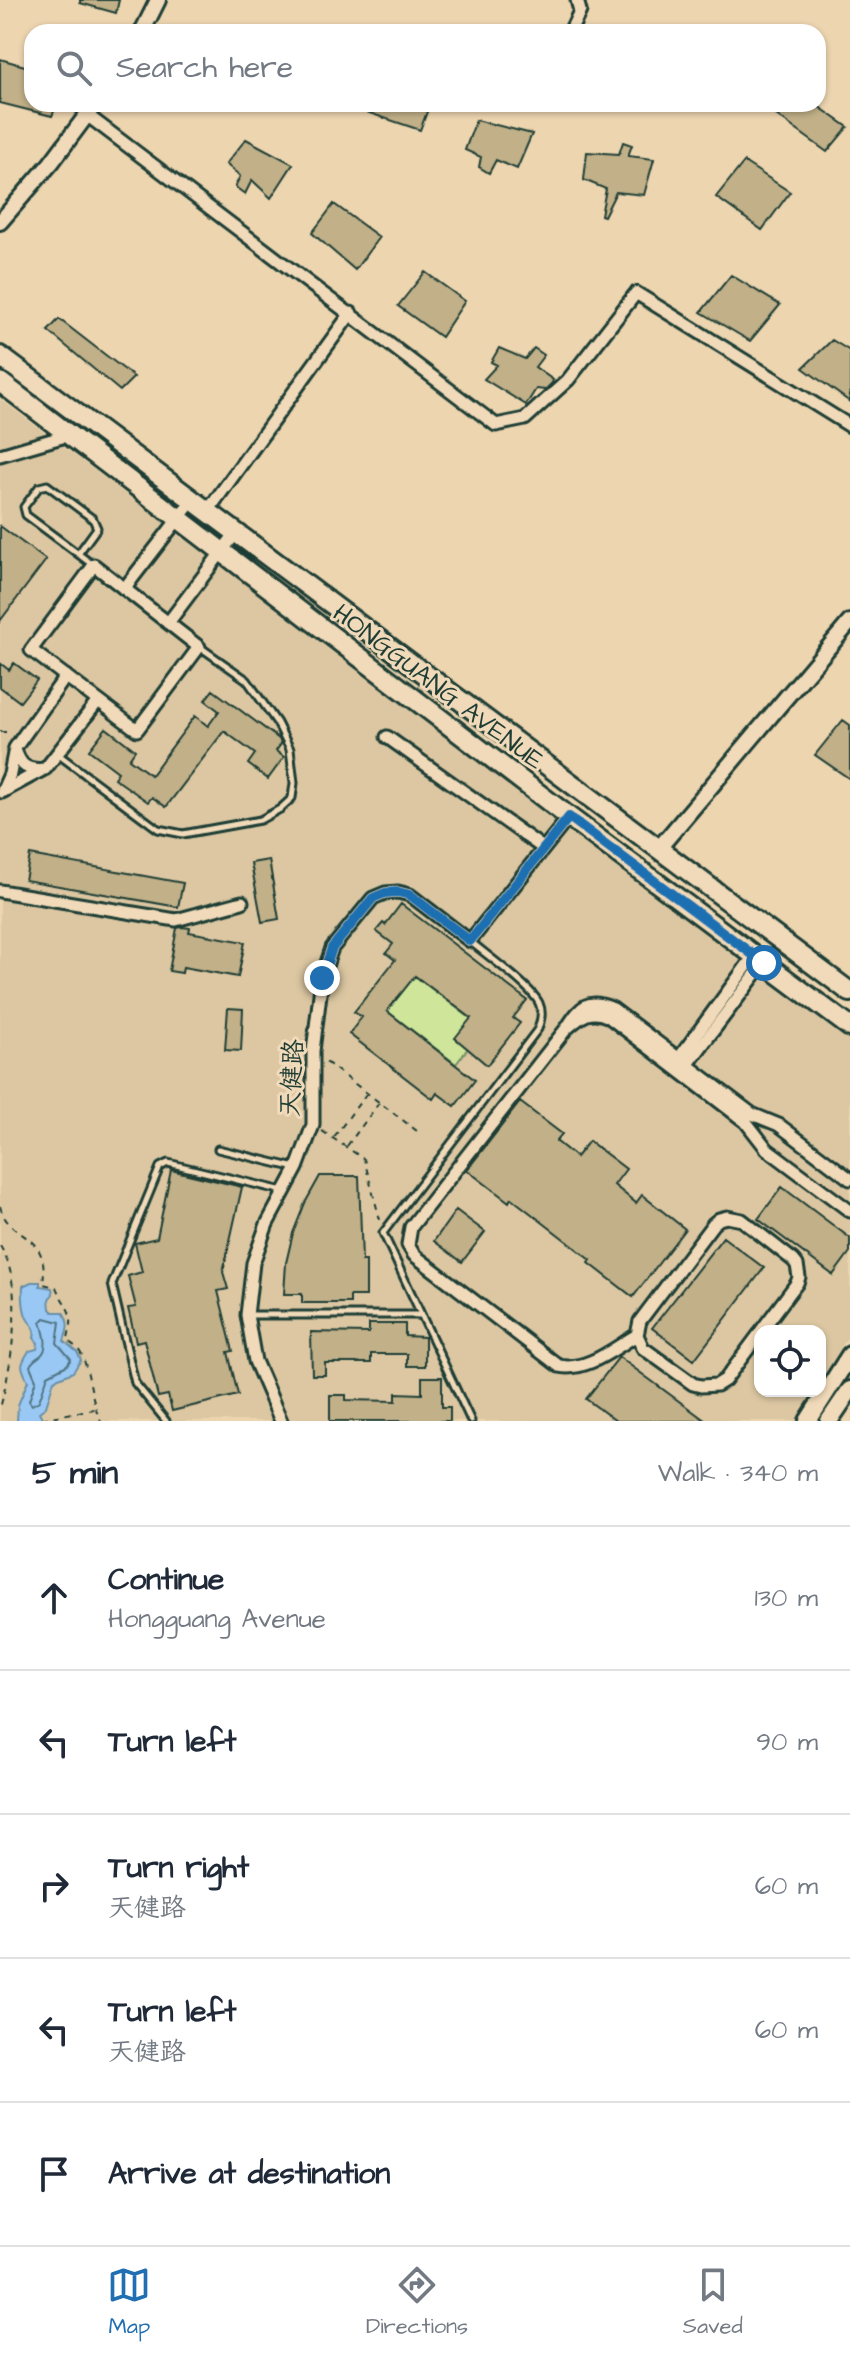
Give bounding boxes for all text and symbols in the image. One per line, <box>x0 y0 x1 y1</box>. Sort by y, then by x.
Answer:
search box <box>24 24 826 112</box>
icon: search <box>52 46 96 90</box>
text: Search here <box>116 47 293 89</box>
street label: HONGGUANG AVENUE <box>325 595 551 778</box>
route start <box>746 945 782 981</box>
route end <box>304 960 340 996</box>
street label: 天健路 <box>272 1038 312 1118</box>
map controls <box>754 1325 826 1397</box>
button: locate <box>754 1325 826 1397</box>
text: 5 min <box>32 1449 118 1497</box>
text: Walk · 340 m <box>658 1455 818 1491</box>
text: Continue <box>108 1559 224 1601</box>
icon: ahead <box>32 1576 76 1620</box>
text: 130 m <box>754 1580 818 1616</box>
text: Hongguang Avenue <box>108 1601 326 1637</box>
icon: left <box>32 1720 76 1764</box>
text: Turn left <box>108 1721 236 1763</box>
text: 90 m <box>756 1724 818 1760</box>
text: Turn right <box>108 1847 249 1889</box>
icon: right <box>32 1864 76 1908</box>
text: 60 m <box>755 1868 818 1904</box>
text: 天健路 <box>108 1890 186 1926</box>
text: Turn left <box>108 1991 236 2033</box>
icon: left <box>32 2008 76 2052</box>
text: 60 m <box>755 2012 818 2048</box>
text: 天健路 <box>108 2034 186 2070</box>
icon: arrive <box>32 2152 76 2196</box>
text: Arrive at destination <box>108 2153 390 2195</box>
tab: Map <box>107 2263 151 2342</box>
tab: Directions <box>366 2263 468 2342</box>
tab: Saved <box>683 2263 743 2342</box>

